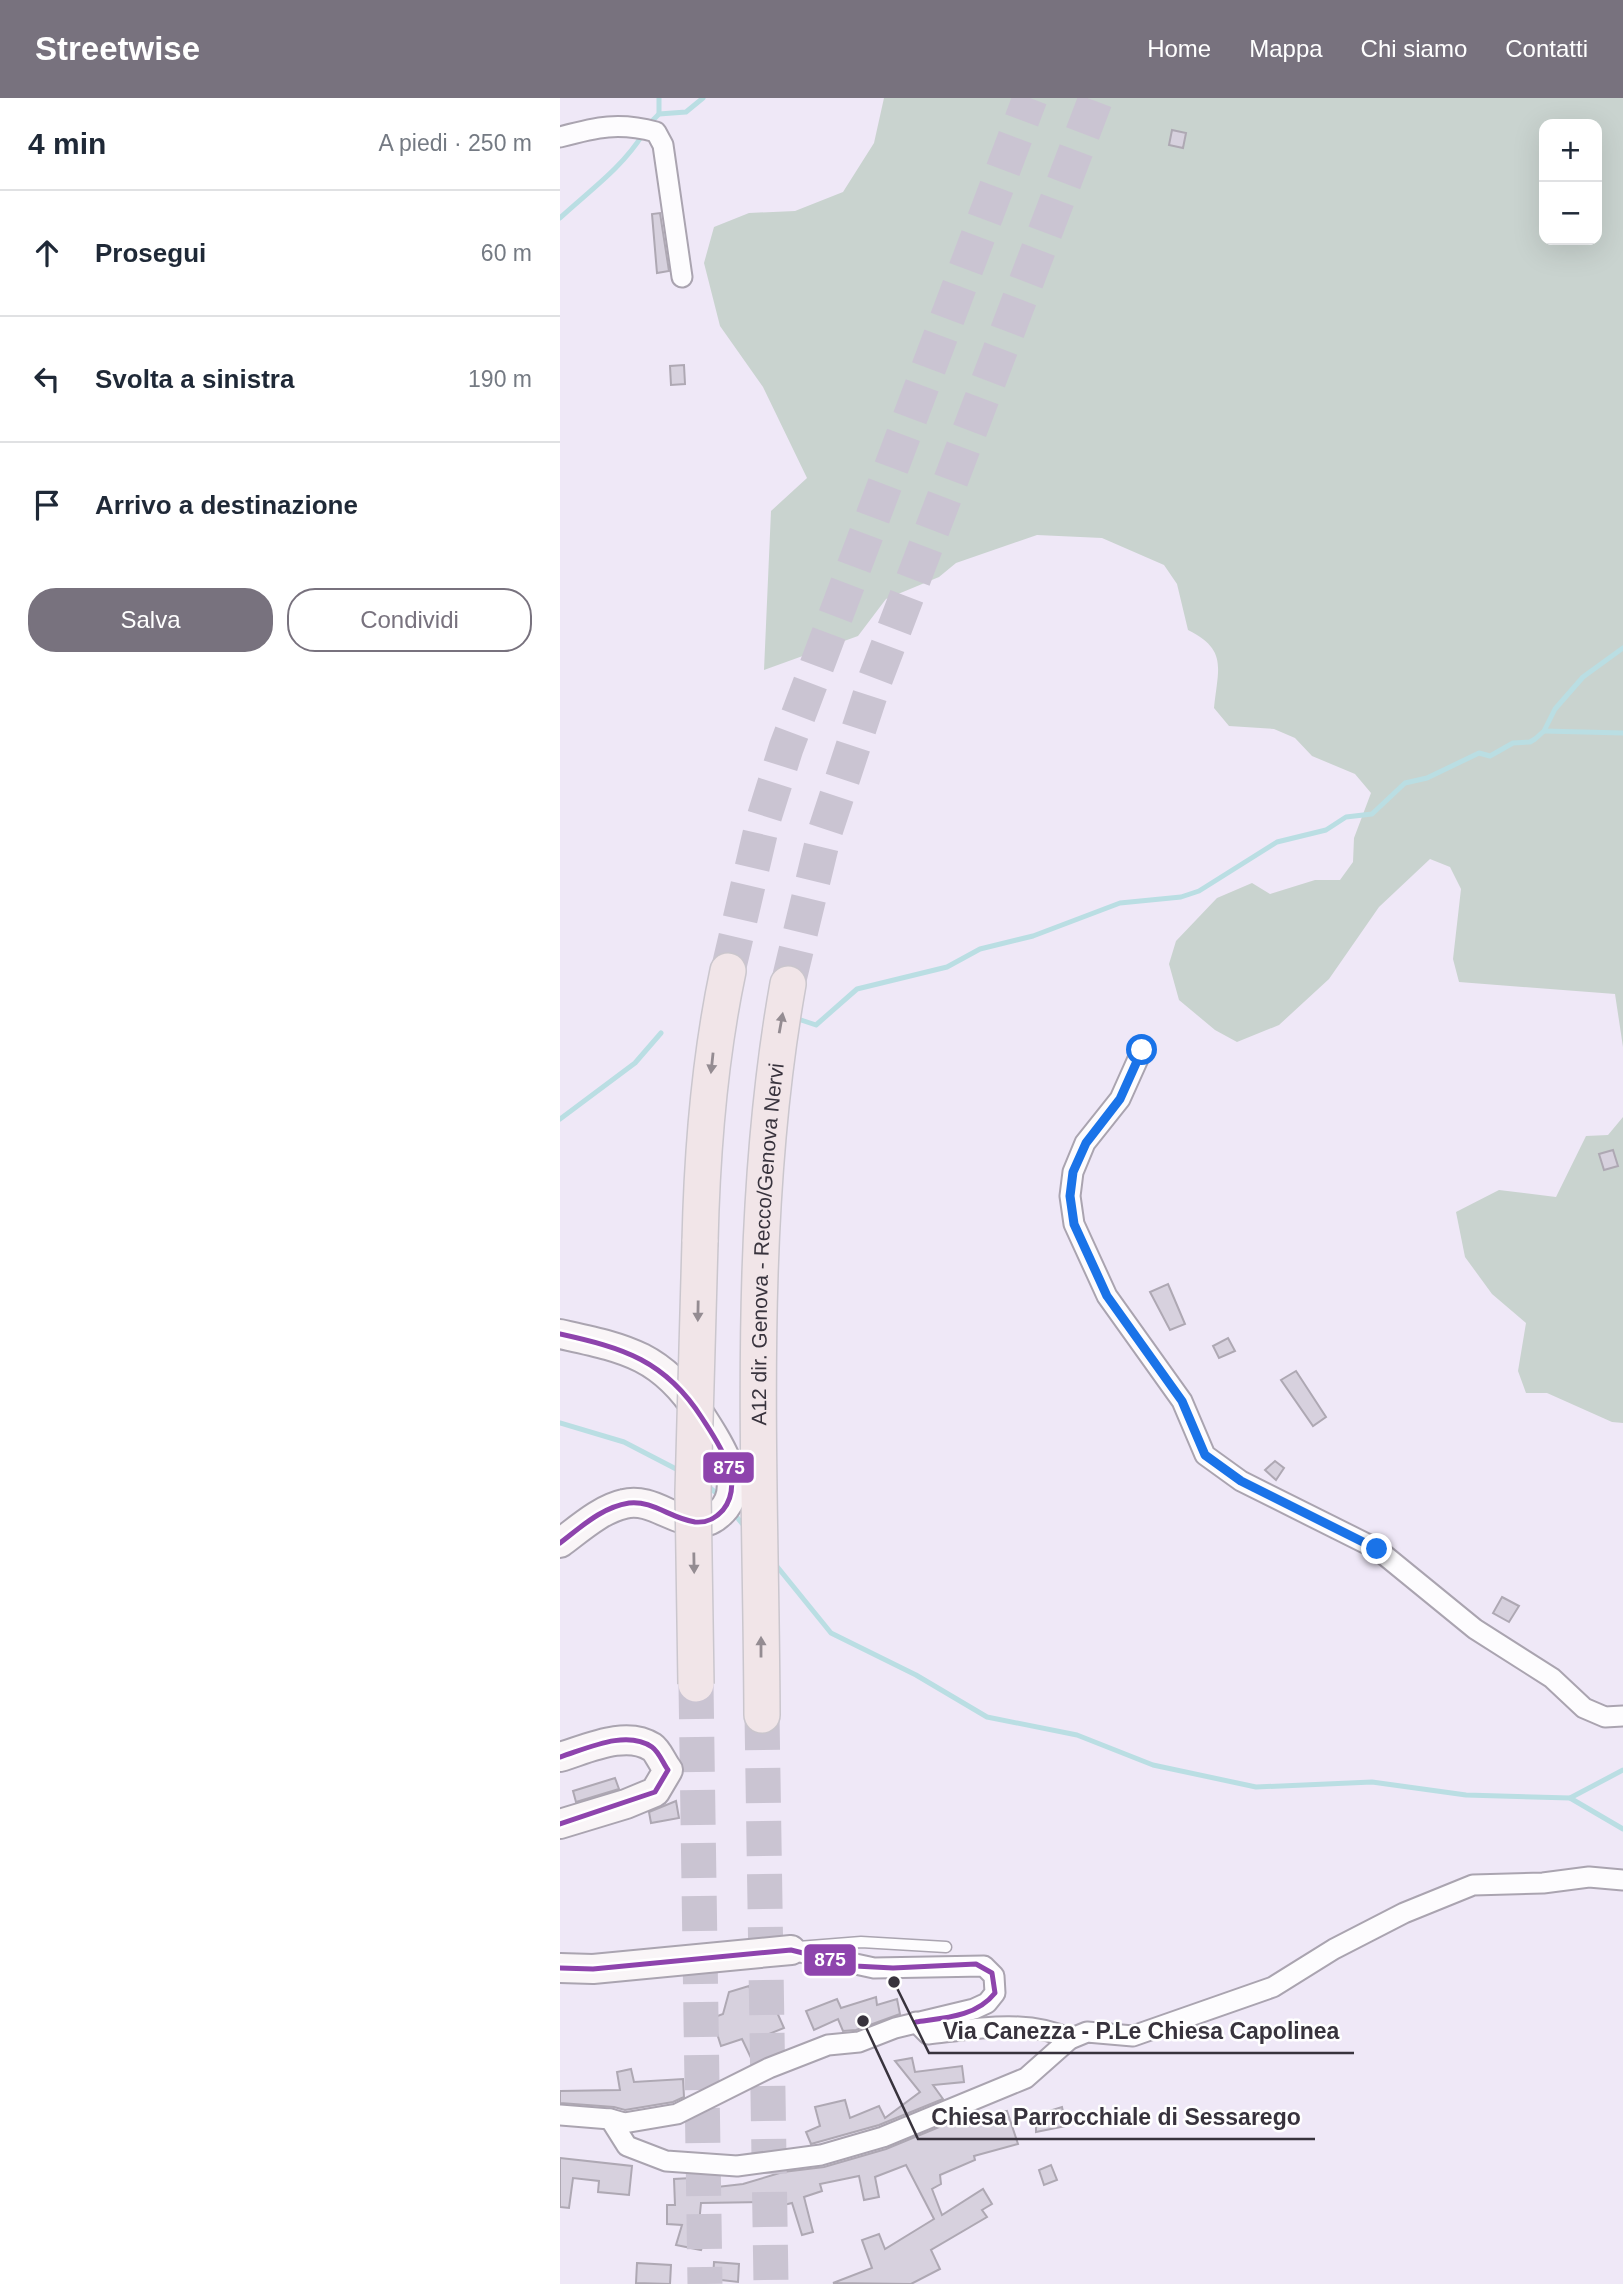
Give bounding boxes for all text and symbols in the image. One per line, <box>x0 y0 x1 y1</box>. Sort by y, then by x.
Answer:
text: Streetwise <box>35 30 200 67</box>
text: Home <box>1147 35 1211 62</box>
text: Mappa <box>1249 35 1323 62</box>
text: Chi siamo <box>1361 35 1467 62</box>
text: Contatti <box>1505 35 1588 62</box>
map controls <box>1539 119 1602 245</box>
button: + <box>1539 119 1602 182</box>
text: 4 min <box>28 127 106 160</box>
text: A piedi · 250 m <box>379 130 532 156</box>
button: − <box>1539 182 1602 245</box>
icon: ahead <box>28 234 66 272</box>
text: Prosegui <box>95 238 206 268</box>
text: 60 m <box>481 240 532 266</box>
icon: left <box>28 360 66 398</box>
text: Svolta a sinistra <box>95 364 294 394</box>
text: 190 m <box>468 366 532 392</box>
icon: arrive <box>28 486 66 524</box>
text: Arrivo a destinazione <box>95 490 358 520</box>
button: Salva <box>28 588 273 652</box>
button: Condividi <box>287 588 532 652</box>
one-way arrow <box>776 1011 787 1033</box>
route start <box>1126 1034 1157 1065</box>
one-way arrow <box>707 1052 718 1074</box>
street label: A12 dir. Genova - Recco/Genova Nervi <box>747 1062 787 1426</box>
one-way arrow <box>692 1300 704 1322</box>
line badge: 875 <box>702 1451 755 1484</box>
text: 875 <box>713 1457 745 1478</box>
route end <box>1361 1533 1392 1564</box>
one-way arrow <box>689 1552 700 1574</box>
one-way arrow <box>755 1635 767 1657</box>
line badge: 875 <box>803 1943 857 1977</box>
text: 875 <box>814 1949 846 1970</box>
callout: Via Canezza - P.Le Chiesa Capolinea <box>929 2009 1354 2053</box>
text: Via Canezza - P.Le Chiesa Capolinea <box>943 2018 1340 2044</box>
callout: Chiesa Parrocchiale di Sessarego <box>918 2095 1315 2139</box>
text: Chiesa Parrocchiale di Sessarego <box>931 2104 1301 2130</box>

